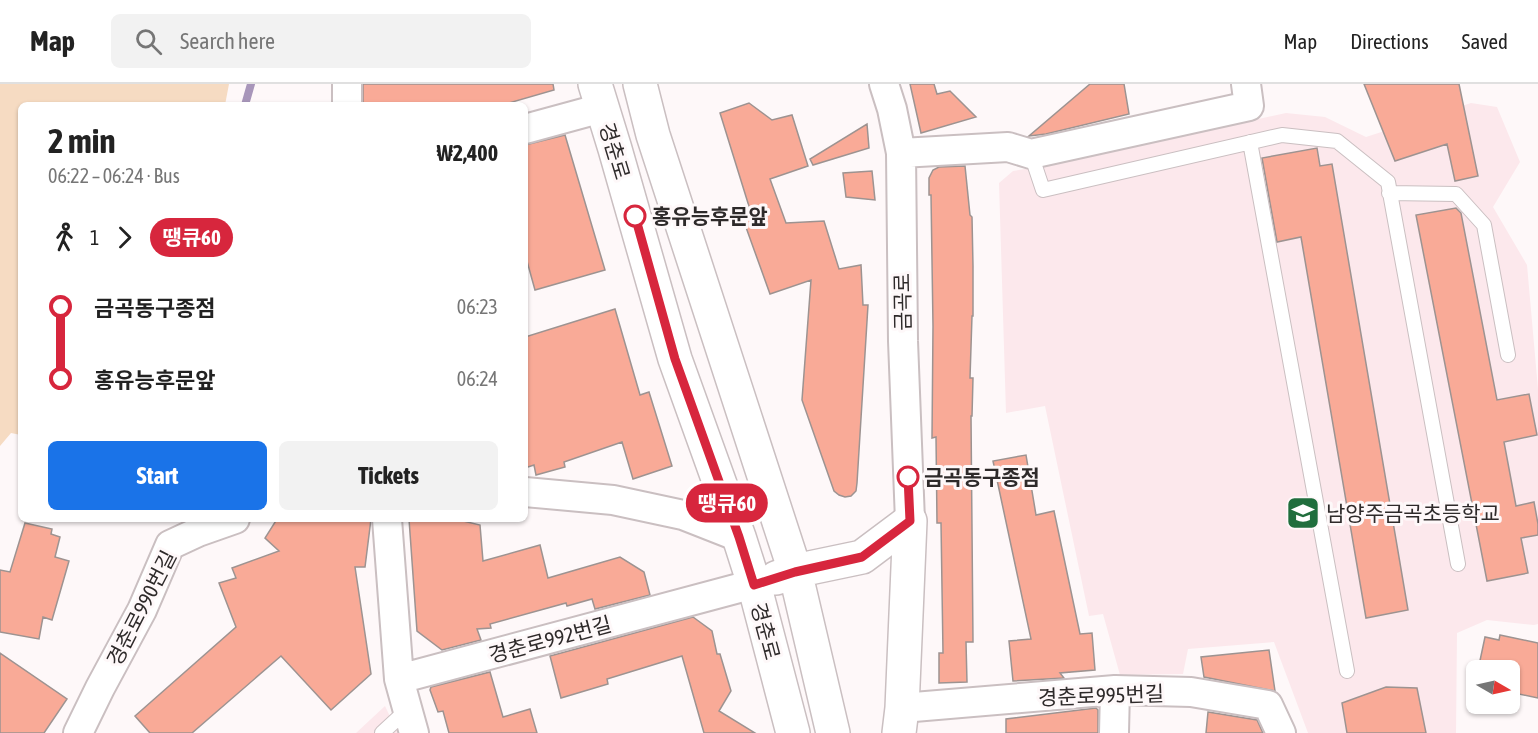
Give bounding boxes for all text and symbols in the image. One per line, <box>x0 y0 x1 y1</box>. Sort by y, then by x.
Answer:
search box <box>111 14 531 68</box>
text: Map <box>30 25 75 57</box>
icon: search <box>132 25 165 58</box>
text: Search here <box>180 28 275 54</box>
text: Map <box>1283 29 1317 53</box>
text: Directions <box>1350 29 1429 53</box>
text: Saved <box>1462 29 1508 53</box>
street label: 경춘로 <box>595 120 635 182</box>
text: 2 min <box>48 122 115 160</box>
text: ₩2,400 <box>437 140 498 166</box>
text: 06:22 – 06:24 · Bus <box>48 164 180 187</box>
place label: 홍유능후문앞 <box>652 204 768 228</box>
marker: 홍유능후문앞 <box>624 205 646 227</box>
icon: walk <box>48 221 81 254</box>
icon: forward <box>108 221 141 254</box>
text: 땡큐60 <box>162 225 221 249</box>
text: 1 <box>90 226 99 249</box>
street label: 금곡로 <box>889 273 915 331</box>
text: 금곡동구종점 <box>94 295 215 321</box>
text: 06:23 <box>457 295 498 318</box>
text: 홍유능후문앞 <box>94 367 215 393</box>
text: 06:24 <box>457 367 498 390</box>
button: Start <box>48 441 267 510</box>
button: Tickets <box>279 441 498 510</box>
place label: 금곡동구종점 <box>924 465 1040 489</box>
marker: 금곡동구종점 <box>897 466 919 488</box>
line badge: 땡큐60 <box>685 484 769 522</box>
text: 땡큐60 <box>698 491 756 515</box>
school or university icon: 남양주금곡초등학교 <box>1285 495 1321 531</box>
place label: 남양주금곡초등학교 <box>1326 501 1500 525</box>
street label: 경춘로990번길 <box>102 546 180 670</box>
street label: 경춘로 <box>747 600 785 662</box>
street label: 경춘로992번길 <box>486 611 614 667</box>
north arrow <box>1466 660 1520 714</box>
map controls <box>1466 660 1520 714</box>
street label: 경춘로995번길 <box>1038 681 1164 709</box>

